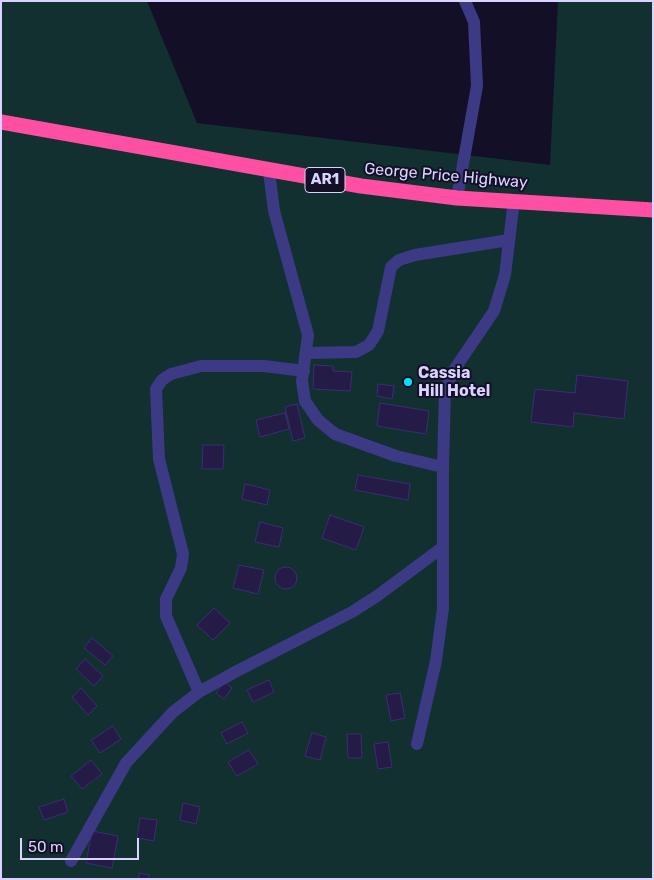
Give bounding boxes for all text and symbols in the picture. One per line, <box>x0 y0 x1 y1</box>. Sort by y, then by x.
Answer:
street label: George Price Highway <box>364 159 528 193</box>
road number: AR1 <box>305 168 345 192</box>
place label: Cassia Hill Hotel <box>418 363 490 401</box>
marker: Cassia Hill Hotel <box>402 376 414 388</box>
scale bar <box>22 828 141 860</box>
text: 50 m <box>28 838 63 856</box>

